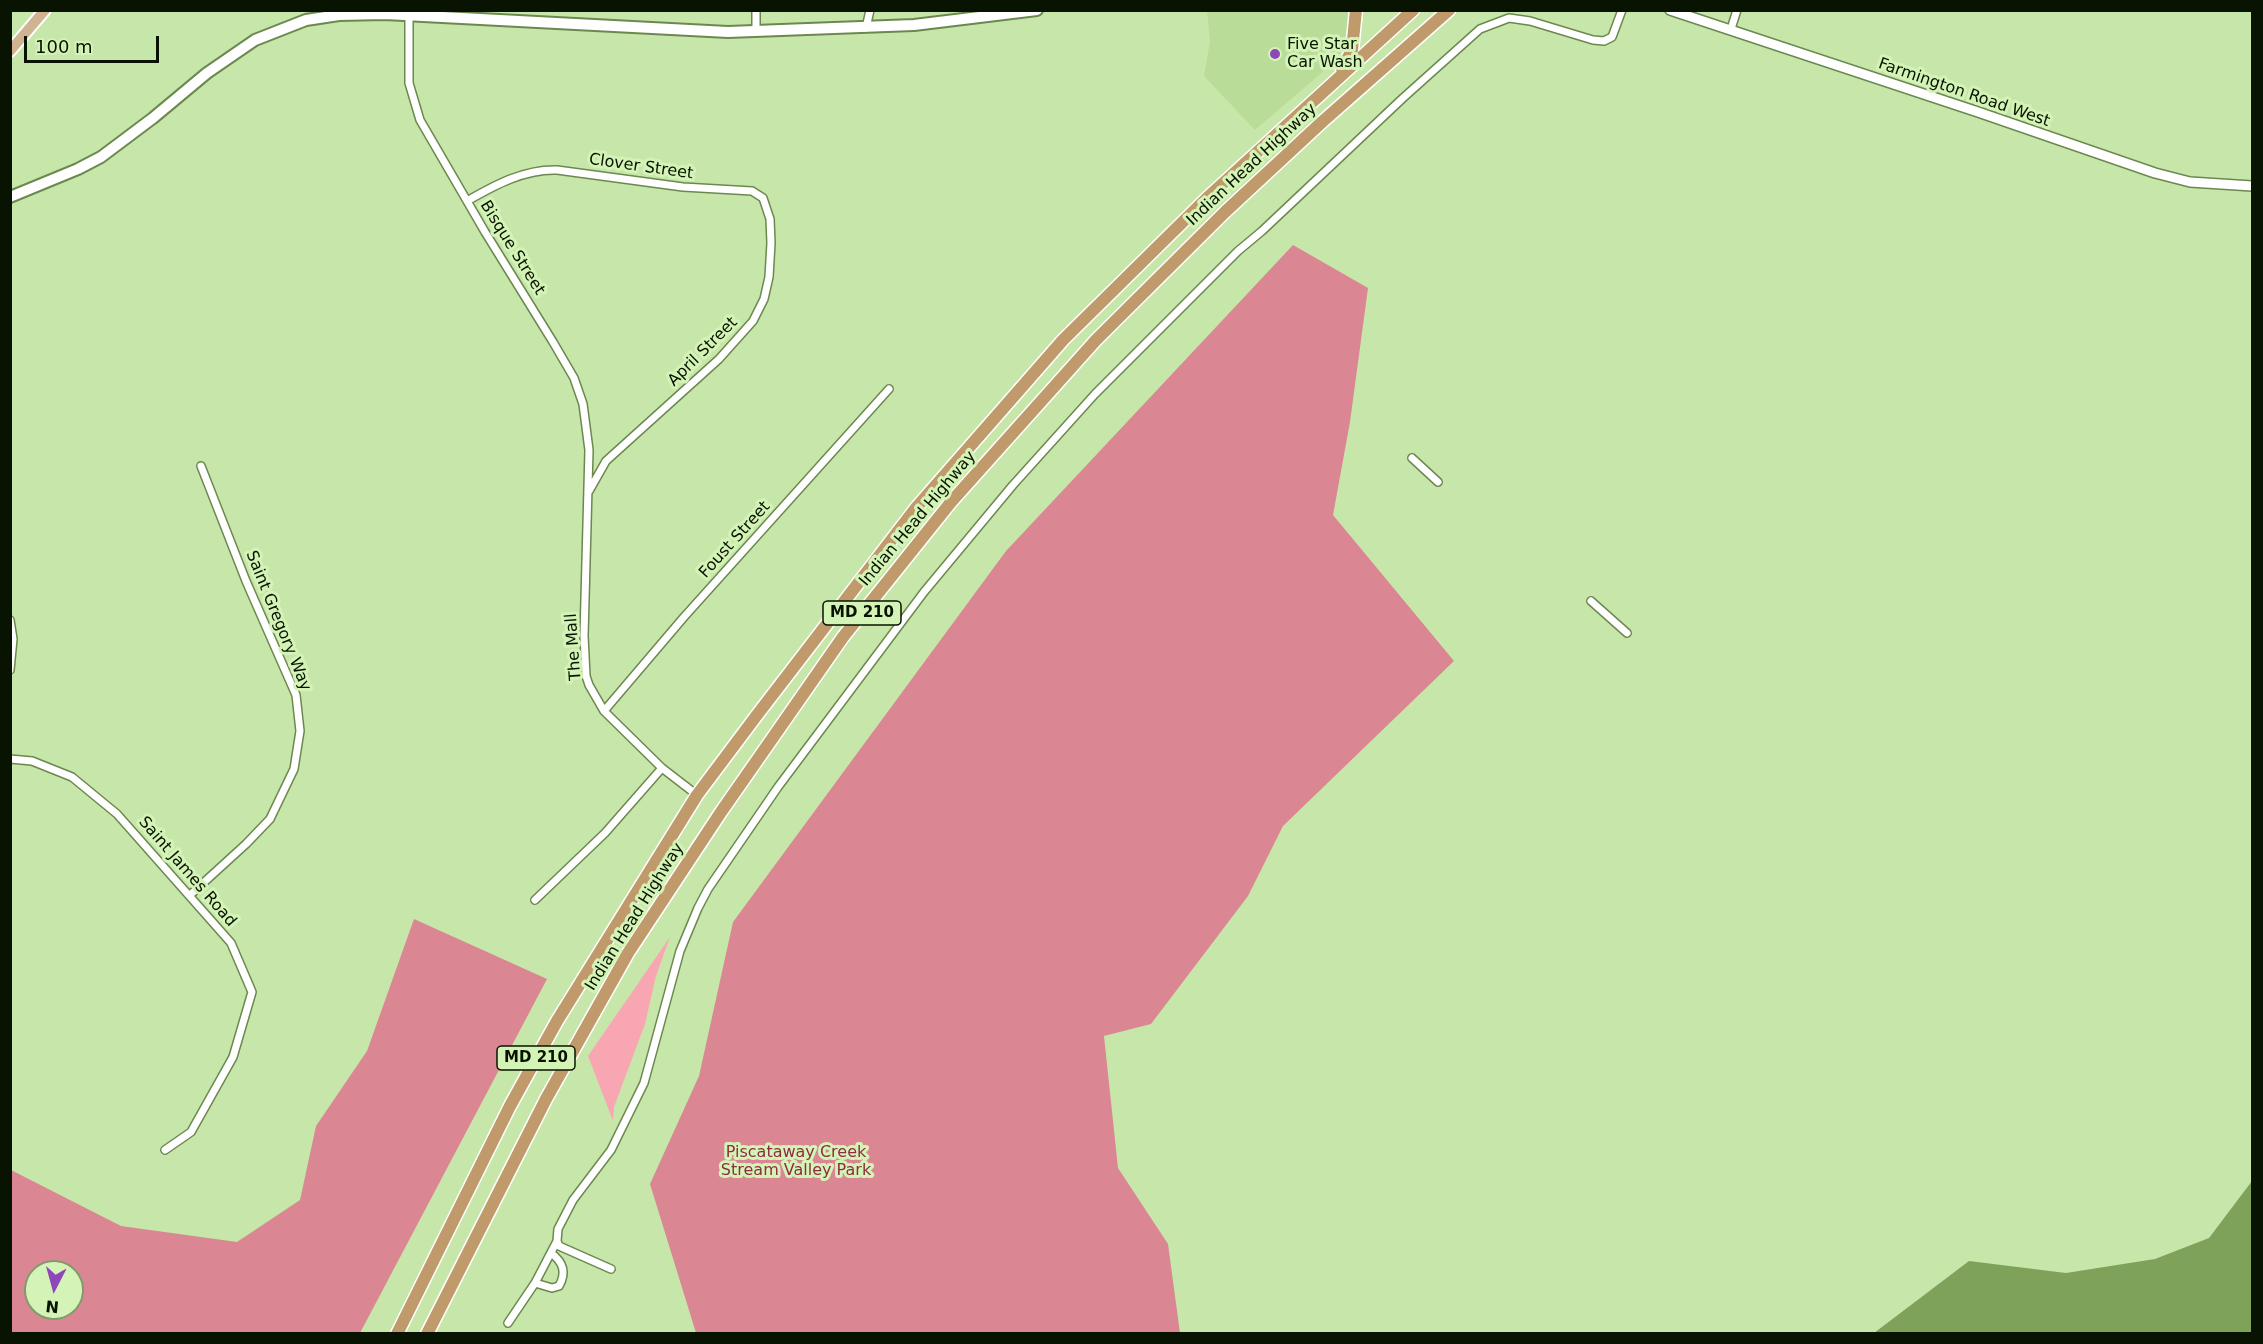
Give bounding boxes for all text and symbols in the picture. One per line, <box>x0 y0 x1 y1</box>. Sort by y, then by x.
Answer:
scale bar <box>27 24 162 62</box>
place label: Five Star Car Wash <box>1287 35 1363 73</box>
text: 100 m <box>35 36 93 57</box>
marker: Five Star Car Wash <box>1268 47 1282 61</box>
street label: Farmington Road West <box>1876 55 2052 131</box>
street label: Indian Head Highway <box>1183 100 1321 230</box>
street label: Clover Street <box>588 150 694 184</box>
street label: Bisque Street <box>475 197 549 299</box>
street label: April Street <box>664 313 742 391</box>
street label: Indian Head Highway <box>856 448 980 590</box>
street label: Foust Street <box>695 498 775 582</box>
street label: Saint Gregory Way <box>241 548 315 694</box>
road number: MD 210 <box>823 601 901 625</box>
street label: The Mall <box>562 613 586 681</box>
street label: Saint James Road <box>134 813 240 931</box>
street label: Indian Head Highway <box>582 840 688 994</box>
road number: MD 210 <box>497 1046 575 1070</box>
park label: Piscataway Creek Stream Valley Park <box>721 1143 871 1181</box>
north arrow <box>24 1260 84 1320</box>
text: N <box>45 1296 60 1317</box>

